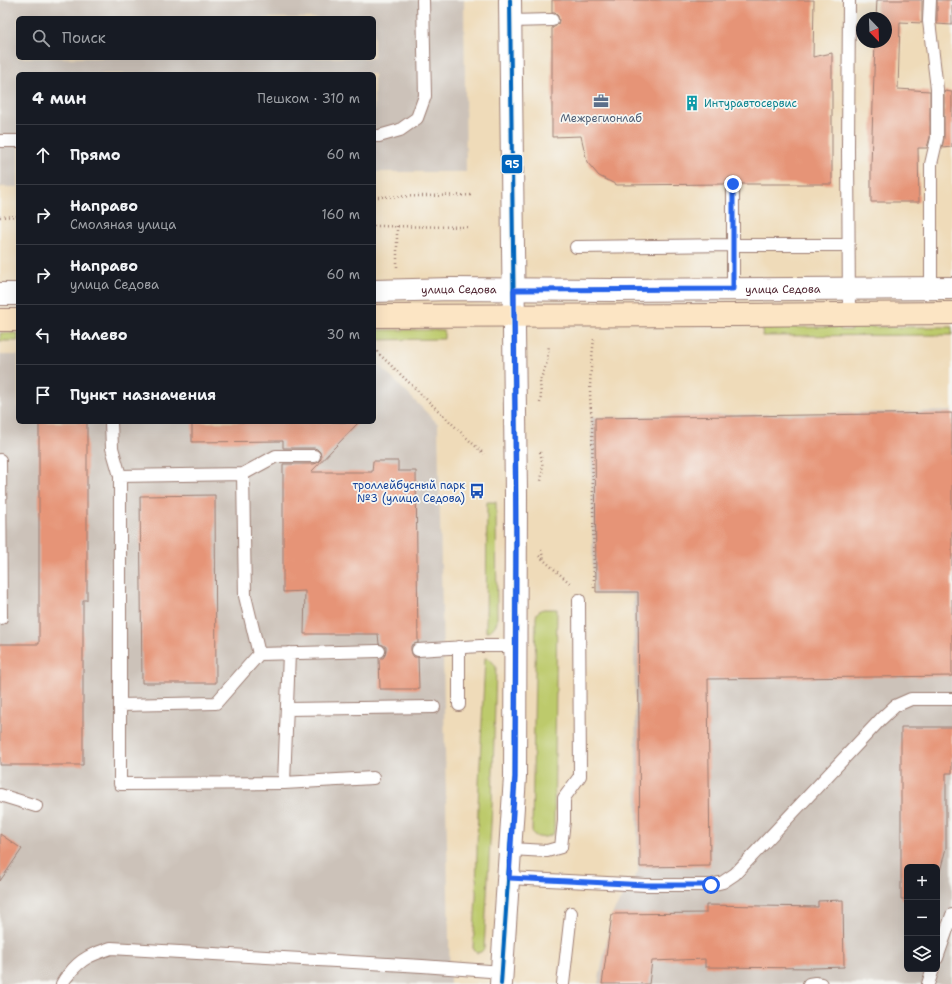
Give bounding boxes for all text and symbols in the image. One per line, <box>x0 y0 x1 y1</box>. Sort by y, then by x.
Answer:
north arrow <box>856 12 892 48</box>
search box <box>16 16 376 60</box>
icon: search <box>30 27 52 49</box>
text: Поиск <box>62 28 106 48</box>
text: 4 мин <box>32 87 87 109</box>
text: Пешком · 310 m <box>257 90 360 107</box>
office icon: Межрегионлаб <box>592 92 610 110</box>
building icon: Интуравтосервис <box>683 94 701 112</box>
place label: Интуравтосервис <box>704 96 798 111</box>
place label: Межрегионлаб <box>560 111 642 126</box>
icon: ahead <box>32 144 54 166</box>
text: Прямо <box>70 145 120 165</box>
text: 60 m <box>327 146 360 163</box>
line badge: 95 <box>501 154 523 174</box>
text: 95 <box>505 157 519 172</box>
route end <box>724 175 742 193</box>
text: Направо <box>70 196 138 216</box>
icon: right <box>32 204 54 226</box>
text: 160 m <box>322 206 360 223</box>
text: Смоляная улица <box>70 216 176 233</box>
text: Направо <box>70 256 138 276</box>
icon: right <box>32 264 54 286</box>
text: 60 m <box>327 266 360 283</box>
text: улица Седова <box>70 276 159 293</box>
street label: улица Седова <box>421 282 497 298</box>
street label: улица Седова <box>745 282 821 297</box>
icon: left <box>32 324 54 346</box>
text: Налево <box>70 325 128 345</box>
text: 30 m <box>326 326 360 343</box>
icon: arrive <box>32 384 54 406</box>
text: Пункт назначения <box>70 385 216 405</box>
place label: троллейбусный парк №3 (улица Седова) <box>352 478 465 506</box>
bus stop icon: троллейбусный парк №3 (улица Седова) <box>468 482 486 500</box>
map controls <box>904 864 940 972</box>
button: + <box>904 864 940 900</box>
route start <box>702 876 720 894</box>
button: − <box>904 900 940 936</box>
button: layers <box>904 936 940 972</box>

